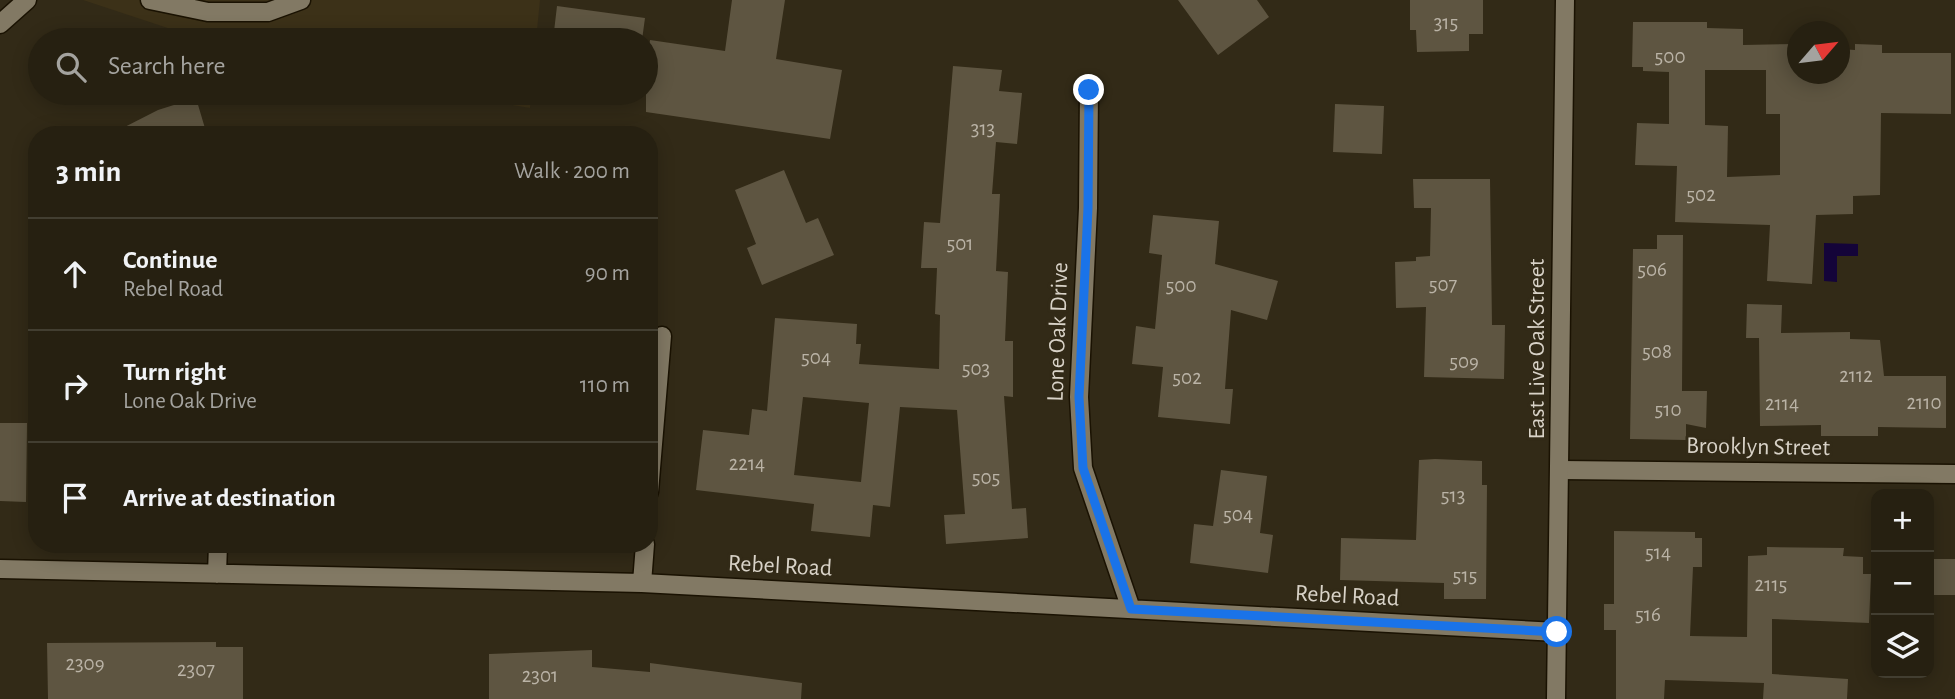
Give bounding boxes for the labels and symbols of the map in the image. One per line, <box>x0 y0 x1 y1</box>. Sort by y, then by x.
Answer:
house number: 315 <box>1434 12 1458 33</box>
north arrow <box>1787 21 1850 84</box>
house number: 500 <box>1655 46 1685 67</box>
route end <box>1073 74 1104 105</box>
house number: 313 <box>971 118 995 139</box>
house number: 502 <box>1686 184 1716 205</box>
house number: 501 <box>946 233 974 254</box>
street label: East Live Oak Street <box>1525 258 1549 440</box>
house number: 506 <box>1637 259 1667 280</box>
street label: Lone Oak Drive <box>1044 262 1072 402</box>
house number: 507 <box>1429 274 1458 295</box>
house number: 500 <box>1166 275 1196 296</box>
house number: 508 <box>1642 341 1672 362</box>
house number: 504 <box>801 347 831 368</box>
house number: 509 <box>1449 351 1479 372</box>
house number: 503 <box>962 358 990 379</box>
house number: 2112 <box>1839 365 1873 386</box>
house number: 502 <box>1172 367 1202 388</box>
house number: 2110 <box>1906 392 1942 413</box>
house number: 2114 <box>1765 393 1799 414</box>
house number: 510 <box>1654 399 1682 420</box>
street label: Brooklyn Street <box>1686 434 1830 460</box>
house number: 2214 <box>729 453 765 474</box>
house number: 505 <box>972 467 1000 488</box>
house number: 513 <box>1441 485 1465 506</box>
house number: 504 <box>1223 504 1253 525</box>
house number: 514 <box>1645 542 1671 563</box>
street label: Rebel Road <box>727 551 833 581</box>
house number: 515 <box>1453 565 1477 586</box>
house number: 2115 <box>1755 574 1787 595</box>
street label: Rebel Road <box>1294 581 1400 611</box>
house number: 516 <box>1635 604 1661 625</box>
route start <box>1541 616 1572 647</box>
house number: 2309 <box>65 653 105 674</box>
house number: 2307 <box>177 659 215 680</box>
house number: 2301 <box>522 665 558 686</box>

